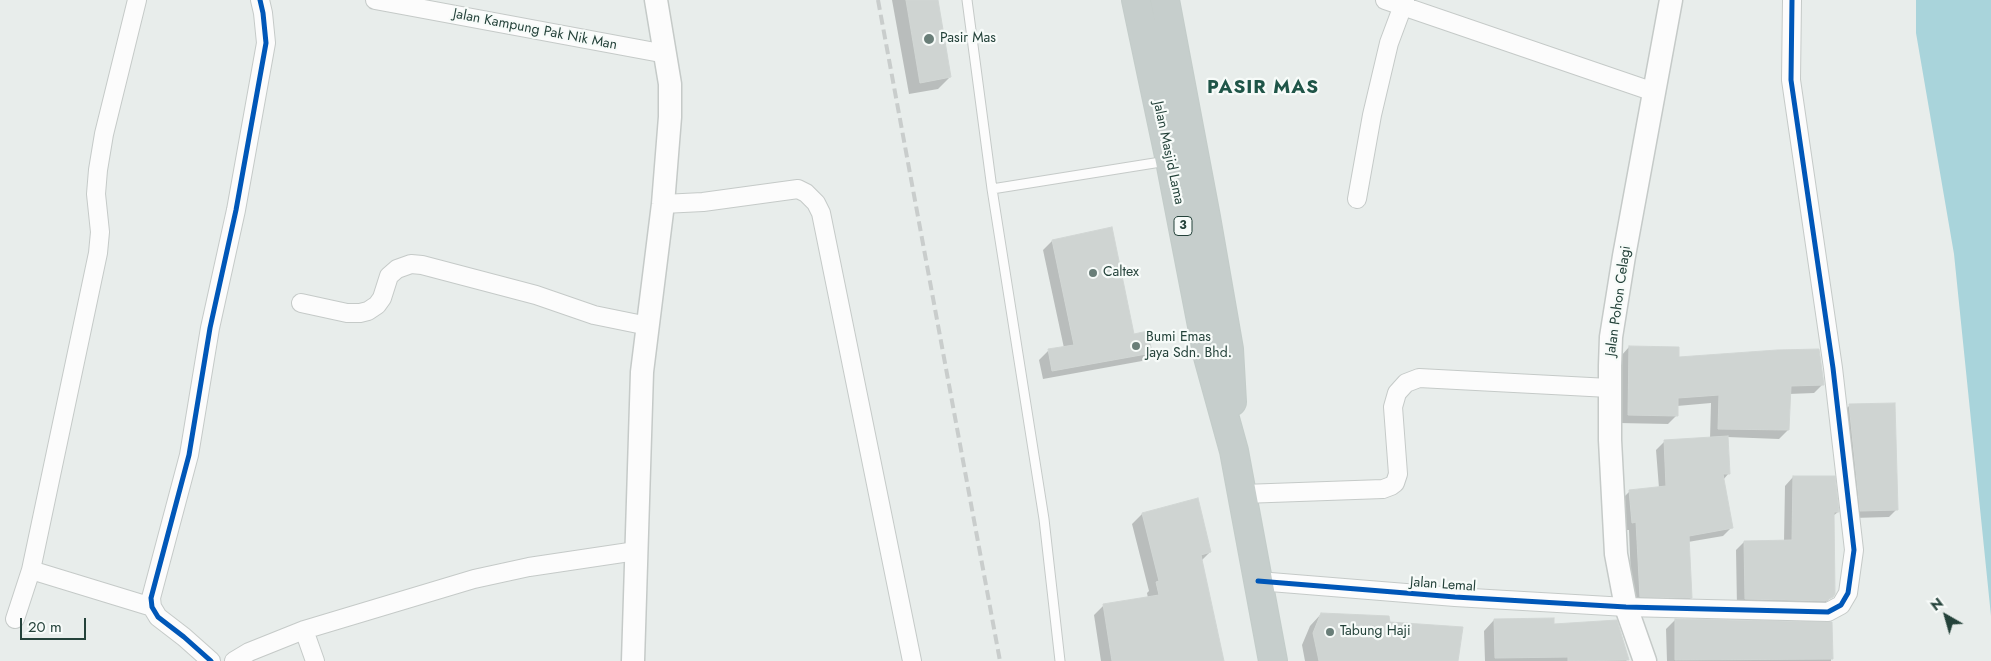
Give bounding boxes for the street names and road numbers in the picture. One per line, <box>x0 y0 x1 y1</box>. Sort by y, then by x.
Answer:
street label: Jalan Kampung Pak Nik Man <box>452 6 618 54</box>
street label: Jalan Masjid Lama <box>1149 100 1187 206</box>
road number: 3 <box>1174 217 1192 236</box>
street label: Jalan Pohon Celagi <box>1603 245 1635 357</box>
street label: Jalan Lemal <box>1410 574 1476 596</box>

